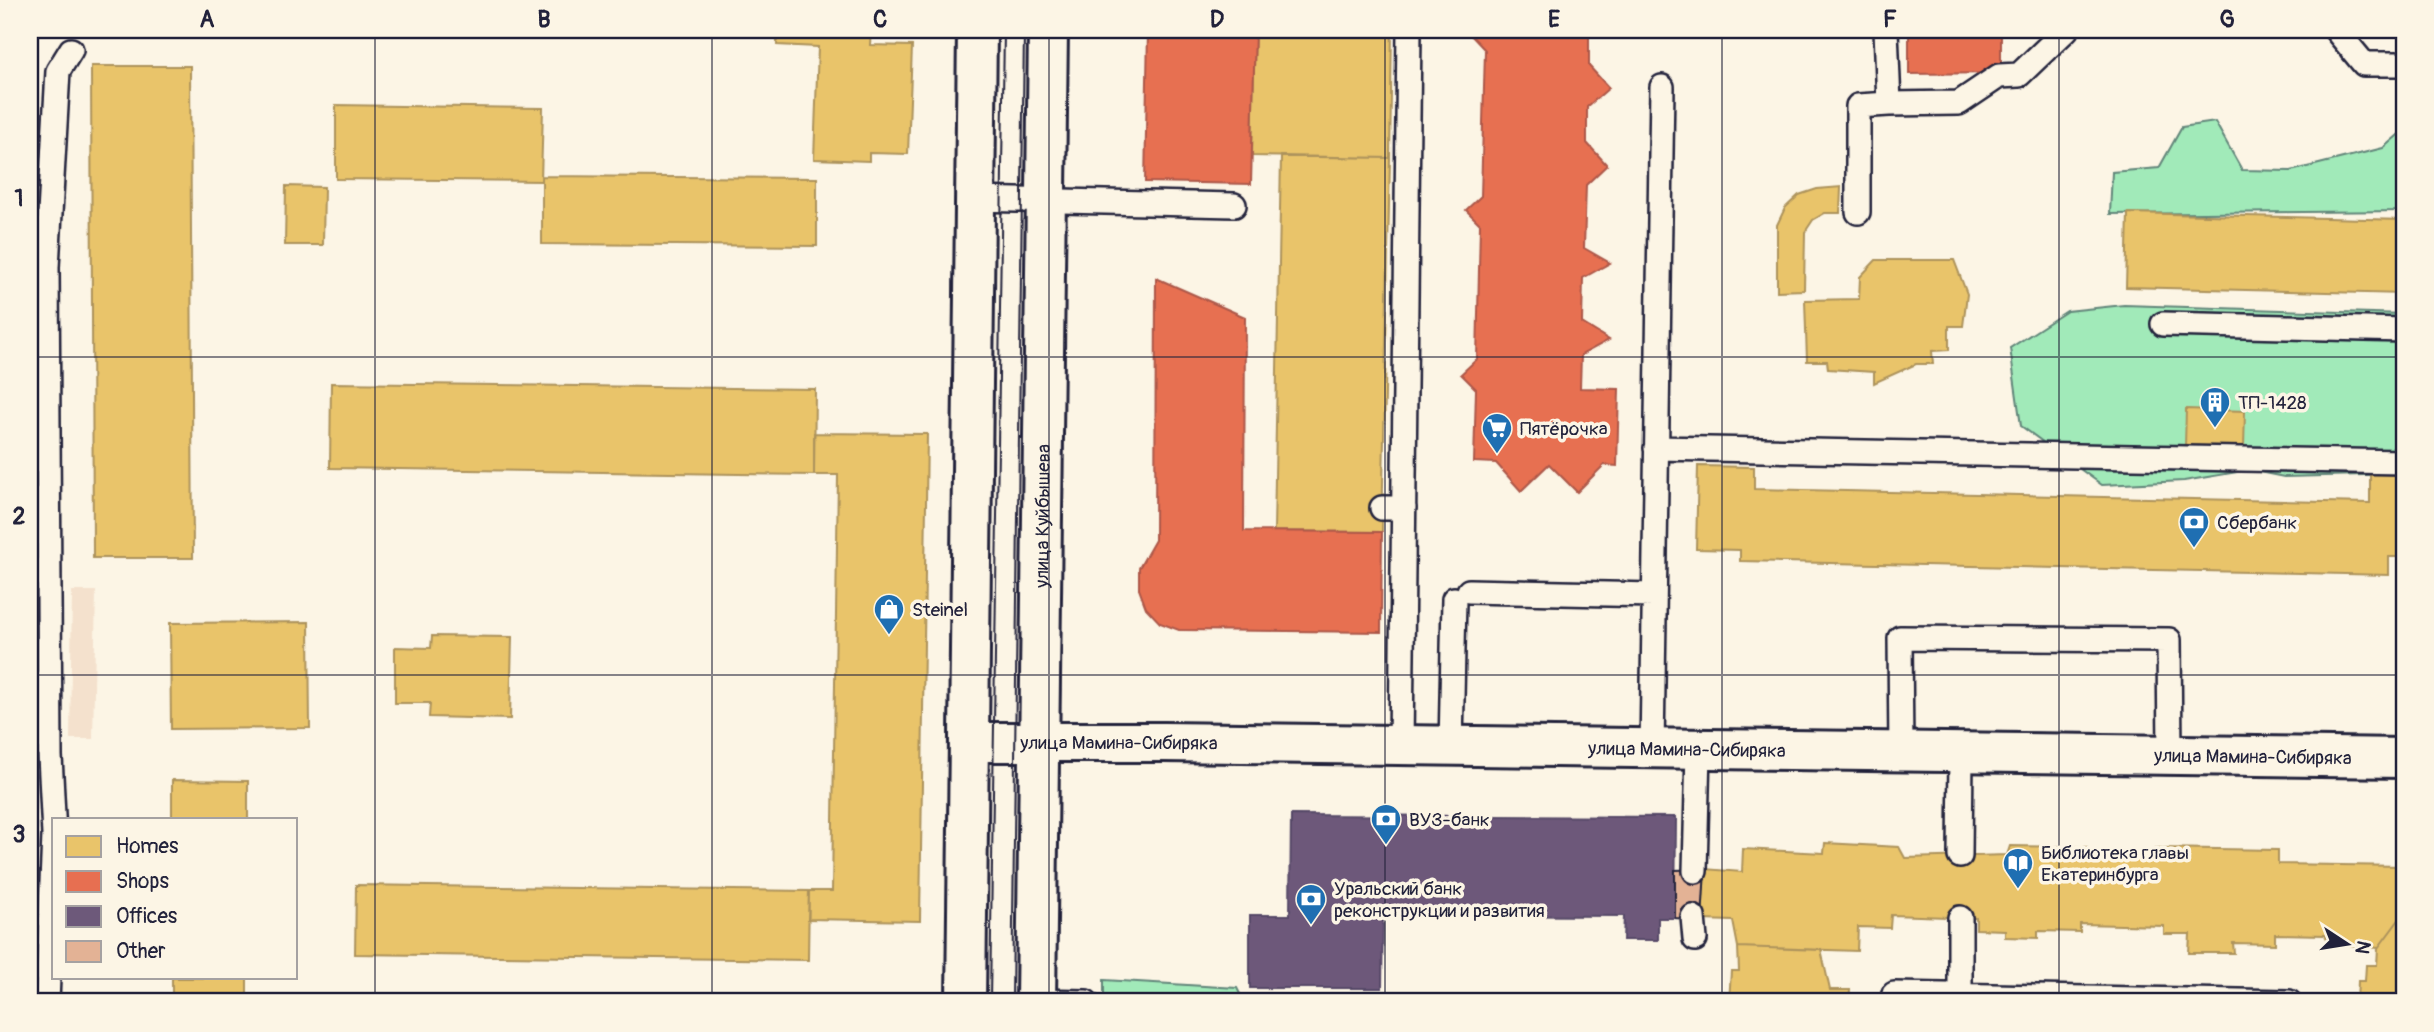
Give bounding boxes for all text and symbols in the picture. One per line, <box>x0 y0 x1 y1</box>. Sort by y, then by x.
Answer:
text: A <box>200 5 215 34</box>
text: B <box>537 5 551 34</box>
text: C <box>873 5 887 34</box>
text: D <box>1210 5 1224 34</box>
text: E <box>1548 5 1560 34</box>
text: F <box>1883 5 1897 34</box>
text: G <box>2219 5 2235 34</box>
text: 1 <box>15 184 24 213</box>
building icon: ТП-1428 <box>2198 385 2232 429</box>
place label: ТП-1428 <box>2238 391 2307 415</box>
supermarket icon: Пятёрочка <box>1480 411 1514 455</box>
place label: Пятёрочка <box>1520 417 1608 441</box>
street label: улица Куйбышева <box>1030 444 1056 589</box>
text: 2 <box>13 502 26 531</box>
bank icon: Сбербанк <box>2177 505 2211 549</box>
place label: Сбербанк <box>2217 511 2297 535</box>
shop icon: Steinel <box>872 592 906 636</box>
place label: Steinel <box>912 598 968 622</box>
street label: улица Мамина-Сибиряка <box>1019 731 1218 756</box>
street label: улица Мамина-Сибиряка <box>1587 736 1786 763</box>
street label: улица Мамина-Сибиряка <box>2153 744 2352 770</box>
bank icon: ВУЗ-банк <box>1369 802 1403 846</box>
place label: ВУЗ-банк <box>1409 808 1490 832</box>
legend <box>52 818 298 979</box>
text: 3 <box>13 820 25 849</box>
text: Homes <box>116 833 179 860</box>
place label: Библиотека главы Екатеринбурга <box>2041 841 2189 887</box>
library icon: Библиотека главы Екатеринбурга <box>2001 846 2035 890</box>
text: Shops <box>116 868 169 895</box>
place label: Уральский банк реконструкции и развития <box>1334 877 1545 923</box>
bank icon: Уральский банк реконструкции и развития <box>1294 882 1328 926</box>
text: Offices <box>116 903 178 930</box>
north arrow <box>2312 909 2382 979</box>
text: Other <box>116 938 166 965</box>
text: N <box>2350 939 2376 956</box>

